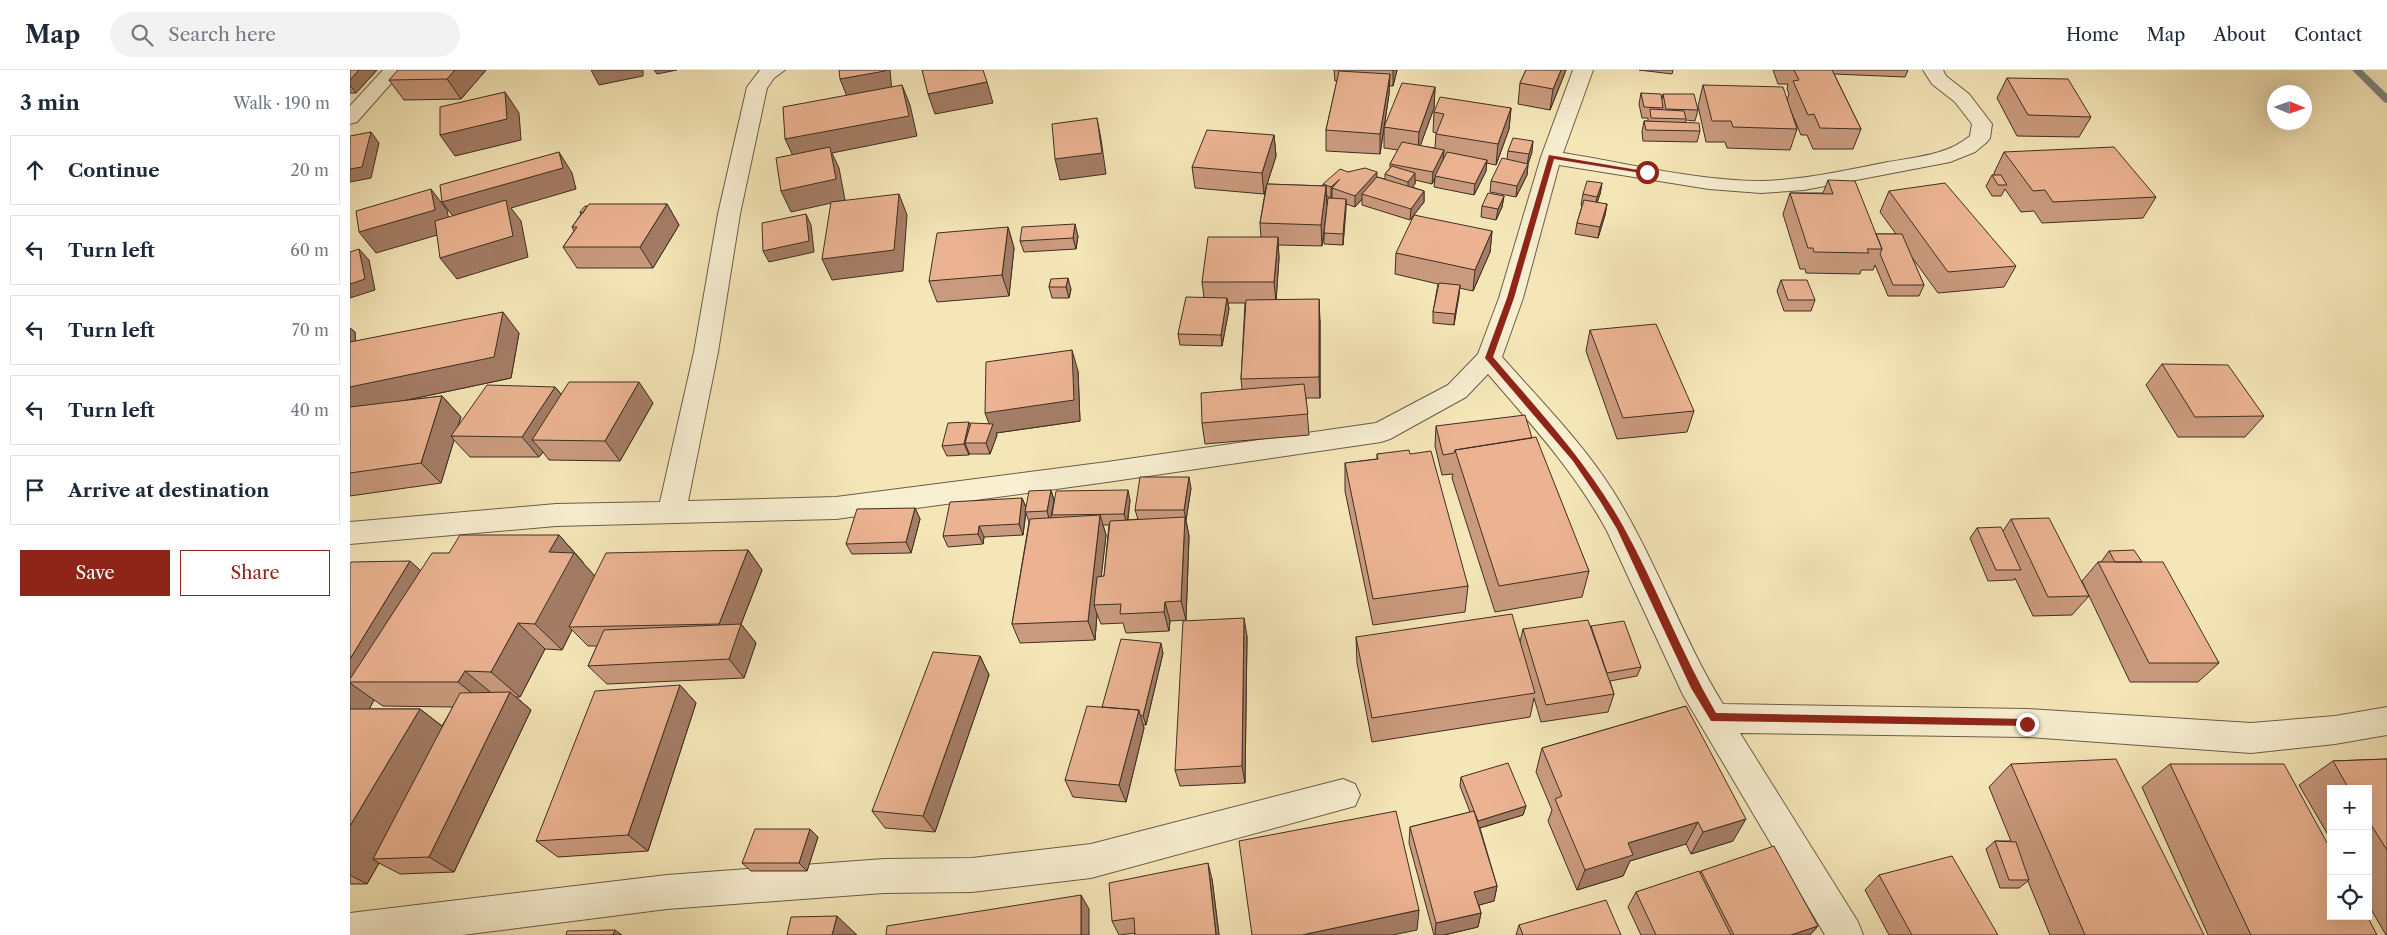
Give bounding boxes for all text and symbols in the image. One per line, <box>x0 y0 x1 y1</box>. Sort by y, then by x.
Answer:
search box <box>110 12 460 57</box>
text: Map <box>25 20 80 49</box>
icon: search <box>128 21 156 49</box>
text: Search here <box>168 23 276 46</box>
text: Home <box>2066 24 2119 46</box>
text: Map <box>2147 24 2185 46</box>
text: About <box>2213 24 2266 46</box>
text: Contact <box>2294 24 2362 46</box>
north arrow <box>2267 85 2312 130</box>
text: 3 min <box>20 90 80 115</box>
text: Walk · 190 m <box>233 93 330 113</box>
icon: ahead <box>21 156 49 184</box>
text: Continue <box>68 159 160 182</box>
text: 20 m <box>290 160 329 180</box>
route start <box>1636 161 1659 184</box>
icon: left <box>21 236 49 264</box>
text: Turn left <box>68 239 155 262</box>
text: 60 m <box>290 240 329 260</box>
icon: left <box>21 316 49 344</box>
text: Turn left <box>68 319 155 342</box>
text: 70 m <box>292 320 329 340</box>
icon: left <box>21 396 49 424</box>
text: Turn left <box>68 399 155 422</box>
text: 40 m <box>290 400 329 420</box>
icon: arrive <box>21 476 49 504</box>
text: Arrive at destination <box>68 479 269 502</box>
button: Save <box>20 550 170 596</box>
button: Share <box>180 550 330 596</box>
route end <box>2016 713 2039 736</box>
map controls <box>2327 785 2372 920</box>
button: + <box>2327 785 2372 830</box>
button: − <box>2327 830 2372 875</box>
button: locate <box>2327 875 2372 920</box>

